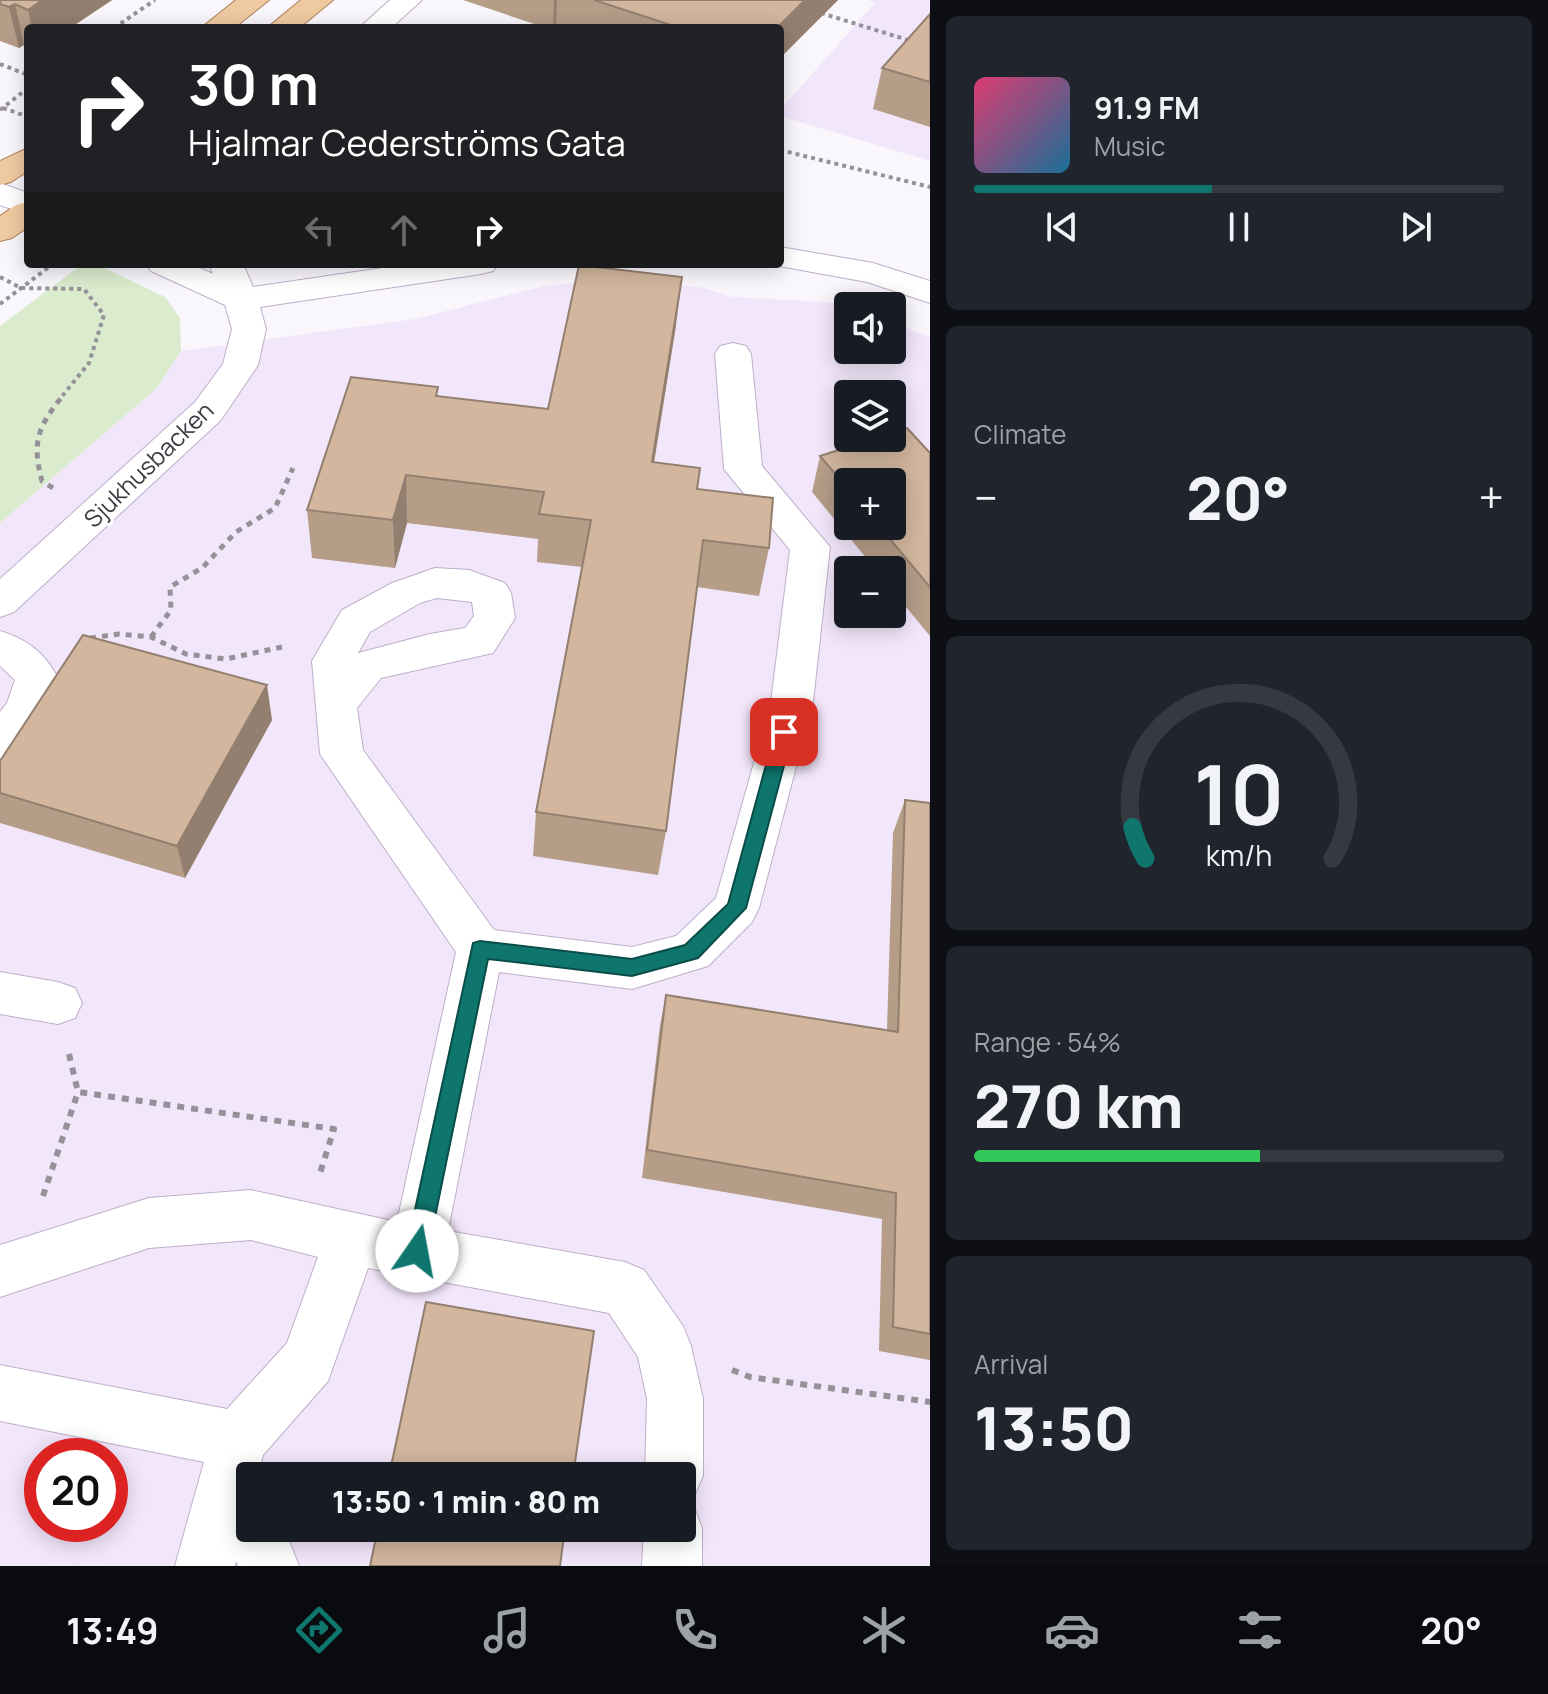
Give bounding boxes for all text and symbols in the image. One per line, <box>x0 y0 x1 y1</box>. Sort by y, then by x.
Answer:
text: 30 m <box>188 45 319 122</box>
icon: right <box>56 56 160 160</box>
text: 91.9 FM <box>1094 87 1200 128</box>
text: Hjalmar Cederströms Gata <box>188 118 626 167</box>
text: Music <box>1094 128 1165 164</box>
icon: previous <box>1040 205 1084 249</box>
icon: pause <box>1217 205 1261 249</box>
icon: next <box>1394 205 1438 249</box>
icon: left <box>298 208 342 252</box>
icon: ahead <box>382 208 426 252</box>
icon: right <box>466 208 510 252</box>
map controls <box>834 292 906 628</box>
button: sound <box>834 292 906 364</box>
button: layers <box>834 380 906 452</box>
street label: Sjukhusbacken <box>76 394 220 534</box>
text: Climate <box>974 416 1066 452</box>
text: 20° <box>1186 456 1290 538</box>
text: − <box>974 467 998 527</box>
text: + <box>1479 467 1504 527</box>
button: + <box>834 468 906 540</box>
button: − <box>834 556 906 628</box>
pin <box>750 698 818 766</box>
icon: arrive <box>762 710 806 754</box>
text: 10 <box>1193 736 1285 850</box>
text: km/h <box>1206 836 1272 875</box>
text: Range · 54% <box>974 1024 1121 1060</box>
text: 270 km <box>974 1064 1183 1146</box>
position arrow <box>375 1209 459 1293</box>
text: Arrival <box>974 1346 1048 1382</box>
text: 13:50 <box>974 1386 1134 1468</box>
speed limit sign: 20 <box>24 1438 128 1542</box>
text: 13:50 · 1 min · 80 m <box>332 1481 600 1522</box>
icon: directions <box>291 1602 347 1658</box>
icon: music <box>479 1602 535 1658</box>
icon: phone <box>667 1602 723 1658</box>
icon: climate <box>856 1602 912 1658</box>
icon: car <box>1044 1602 1100 1658</box>
icon: filters <box>1232 1602 1288 1658</box>
text: 13:49 <box>66 1606 159 1655</box>
text: 20° <box>1421 1606 1482 1655</box>

